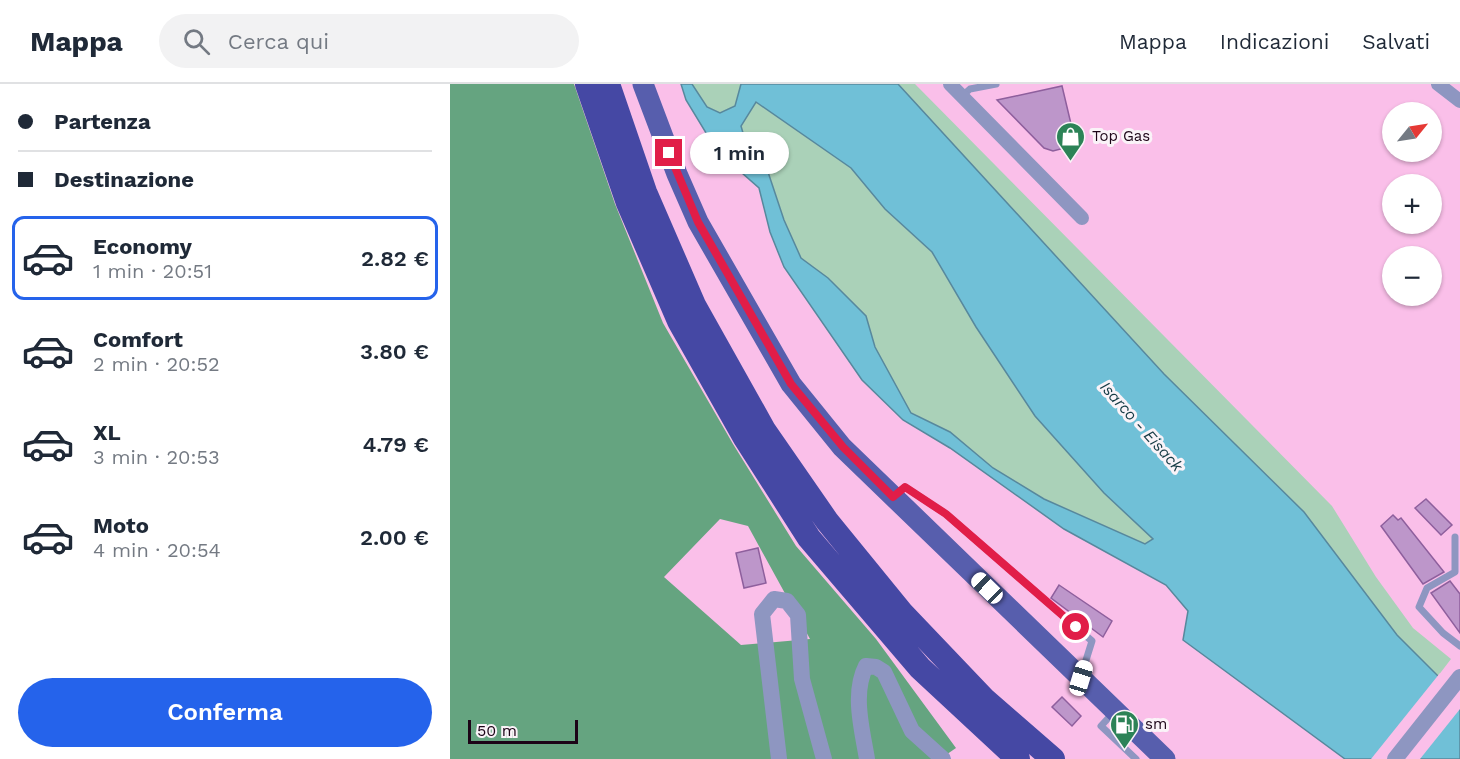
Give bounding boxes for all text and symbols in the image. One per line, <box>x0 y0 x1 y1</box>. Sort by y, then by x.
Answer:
search box <box>159 14 579 68</box>
text: Mappa <box>30 25 123 58</box>
icon: search <box>180 25 213 58</box>
text: Cerca qui <box>228 29 329 54</box>
text: Mappa <box>1119 29 1187 54</box>
text: Indicazioni <box>1220 29 1329 54</box>
text: Salvati <box>1362 29 1430 54</box>
north arrow <box>1382 102 1442 162</box>
map controls <box>1382 102 1442 306</box>
text: Partenza <box>54 109 151 134</box>
shop icon: Top Gas <box>1055 120 1087 162</box>
place label: Top Gas <box>1092 127 1150 145</box>
callout: 1 min <box>690 132 789 174</box>
route end <box>655 139 682 166</box>
text: 1 min <box>714 141 765 165</box>
text: Destinazione <box>54 167 194 192</box>
button: + <box>1382 174 1442 234</box>
icon: car <box>21 231 75 285</box>
text: Economy <box>93 234 192 259</box>
text: 2.82 € <box>361 246 429 271</box>
button: − <box>1382 246 1442 306</box>
text: 1 min · 20:51 <box>93 259 212 283</box>
icon: car <box>21 324 75 378</box>
text: Comfort <box>93 327 183 352</box>
text: 3.80 € <box>360 339 429 364</box>
text: 2 min · 20:52 <box>93 352 220 376</box>
water label: Isarco - Eisack <box>1096 377 1188 476</box>
icon: car <box>21 417 75 471</box>
text: XL <box>93 420 121 445</box>
text: 4.79 € <box>363 432 429 457</box>
text: 3 min · 20:53 <box>93 445 220 469</box>
icon: car <box>21 510 75 564</box>
text: Moto <box>93 513 149 538</box>
text: 2.00 € <box>360 525 429 550</box>
text: 4 min · 20:54 <box>93 538 221 562</box>
car <box>968 569 1006 607</box>
route start <box>1062 613 1089 640</box>
car <box>1067 658 1095 698</box>
button: Conferma <box>18 678 432 747</box>
fuel station icon: sm <box>1108 708 1140 750</box>
place label: sm <box>1145 715 1167 733</box>
scale bar <box>468 717 578 744</box>
text: 50 m <box>477 721 517 740</box>

